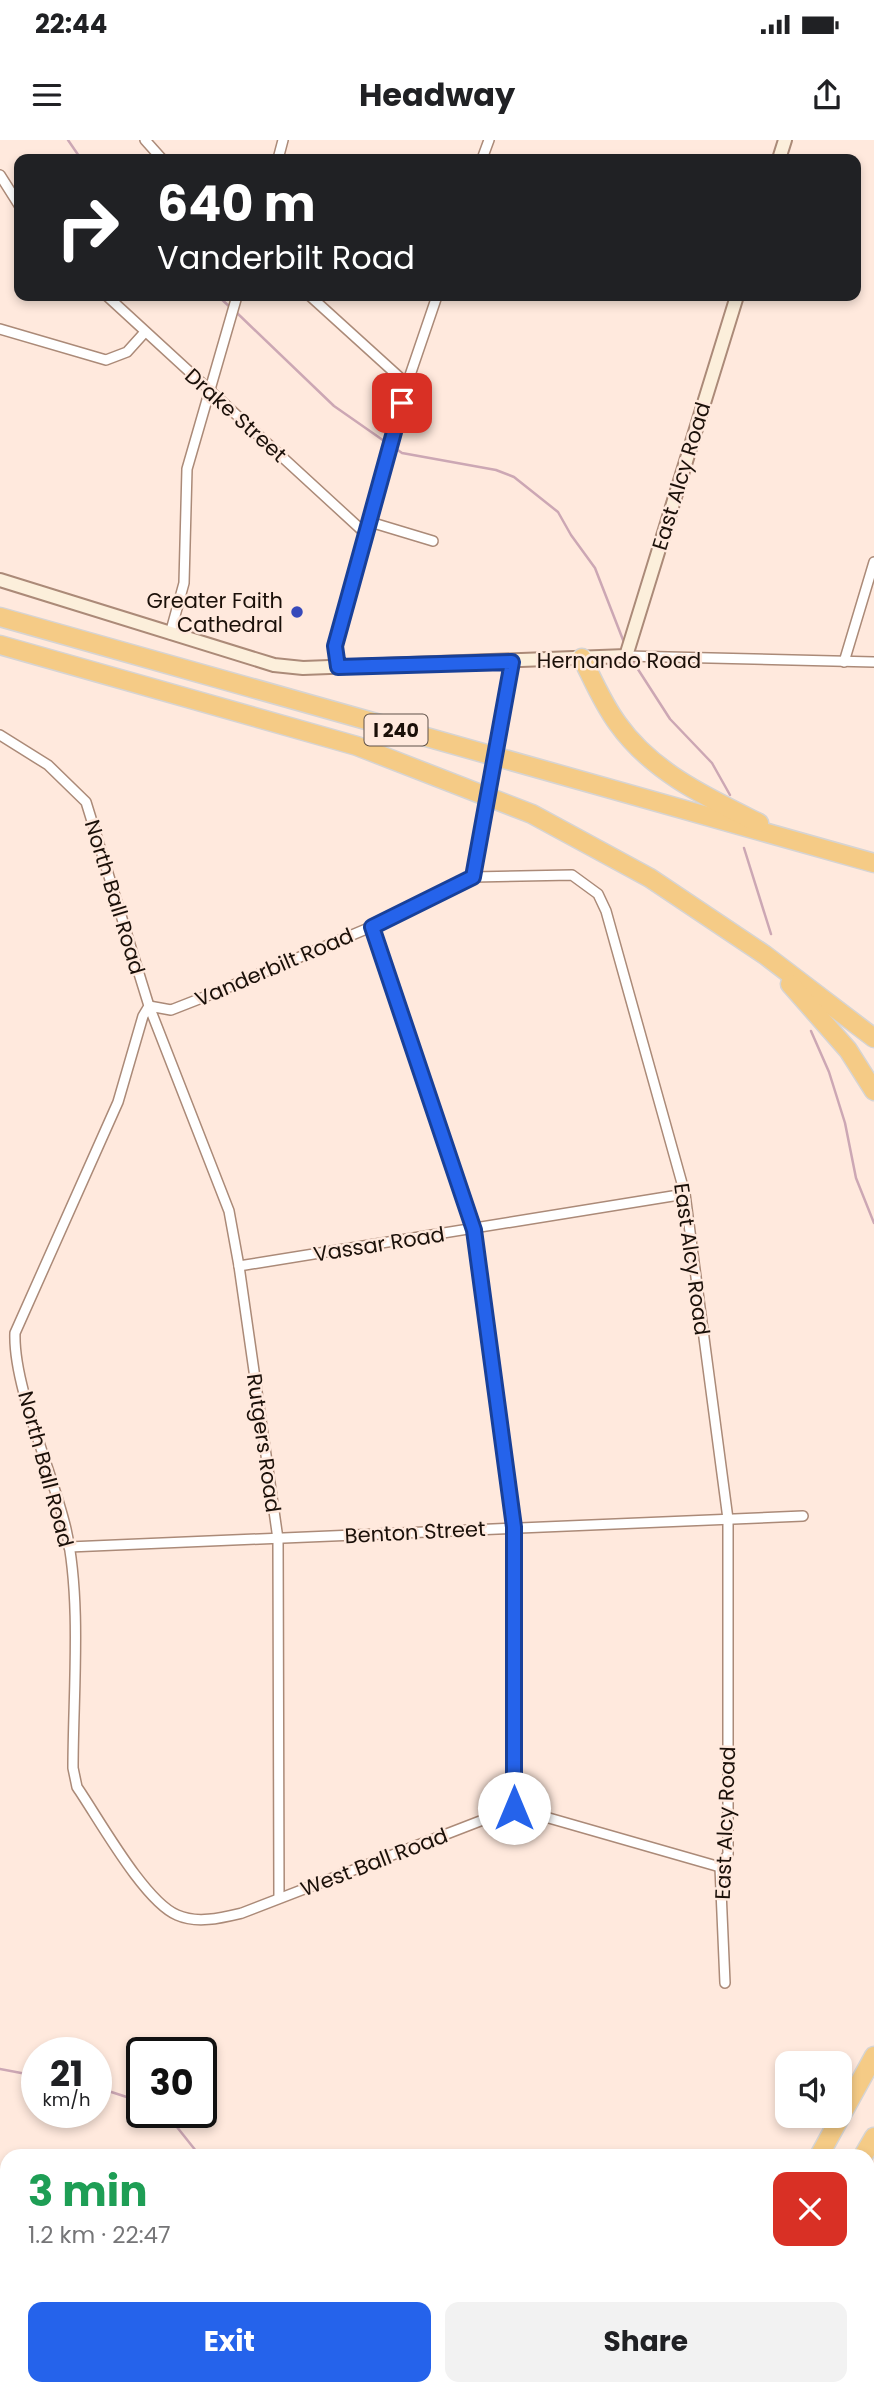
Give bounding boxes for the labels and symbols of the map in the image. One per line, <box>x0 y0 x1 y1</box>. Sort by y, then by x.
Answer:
street label: Drake Street <box>179 361 293 469</box>
pin <box>372 373 432 433</box>
street label: East Alcy Road <box>645 398 717 554</box>
place label: Greater Faith Cathedral <box>146 586 283 639</box>
marker: Greater Faith Cathedral <box>289 604 305 620</box>
street label: Hernando Road <box>537 646 701 675</box>
road number: I 240 <box>364 715 428 746</box>
street label: North Ball Road <box>78 816 152 978</box>
street label: Vanderbilt Road <box>190 921 358 1013</box>
street label: East Alcy Road <box>667 1181 717 1337</box>
street label: Vassar Road <box>311 1219 447 1269</box>
street label: Rutgers Road <box>240 1372 288 1514</box>
street label: North Ball Road <box>11 1388 81 1550</box>
street label: Benton Street <box>344 1514 486 1550</box>
street label: East Alcy Road <box>708 1746 742 1900</box>
position arrow <box>477 1771 551 1845</box>
street label: West Ball Road <box>296 1821 452 1903</box>
speed limit sign: 30 <box>126 2037 217 2128</box>

